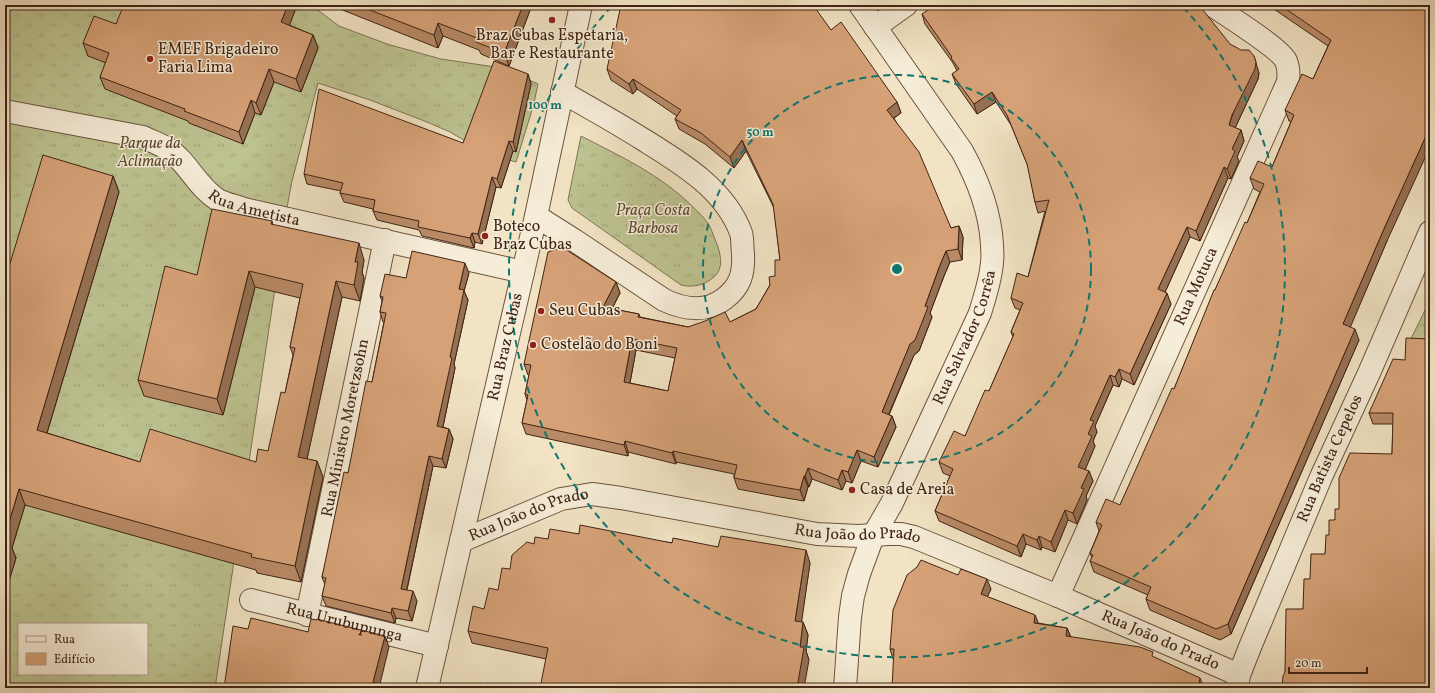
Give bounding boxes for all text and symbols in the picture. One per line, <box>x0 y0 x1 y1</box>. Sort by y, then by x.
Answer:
marker: Braz Cubas Espetaria, Bar e Restaurante <box>547 15 557 25</box>
place label: Braz Cubas Espetaria, Bar e Restaurante <box>476 25 628 65</box>
place label: EMEF Brigadeiro Faria Lima <box>158 39 279 79</box>
marker: EMEF Brigadeiro Faria Lima <box>145 54 155 64</box>
text: 100 m <box>528 98 562 114</box>
text: 50 m <box>746 125 774 141</box>
park label: Parque da Aclimação <box>116 133 183 173</box>
street label: Rua Ametista <box>203 185 302 232</box>
park label: Praça Costa Barbosa <box>616 200 691 240</box>
place label: Boteco Braz Cubas <box>493 216 572 256</box>
marker: Boteco Braz Cubas <box>480 231 490 241</box>
street label: Rua Motuca <box>1169 244 1224 329</box>
centre of rings <box>890 262 904 276</box>
street label: Rua Salvador Corrêa <box>928 268 1002 409</box>
street label: Rua Braz Cubas <box>483 291 529 403</box>
place label: Seu Cubas <box>549 300 621 322</box>
marker: Seu Cubas <box>536 306 546 316</box>
place label: Costelão do Boni <box>541 334 658 356</box>
street label: Rua Ministro Moretzsohn <box>317 337 375 519</box>
marker: Costelão do Boni <box>528 340 538 350</box>
street label: Rua Batista Cepelos <box>1292 391 1369 526</box>
place label: Casa de Areia <box>860 479 955 501</box>
street label: Rua João do Prado <box>466 484 590 547</box>
marker: Casa de Areia <box>847 485 857 495</box>
street label: Rua João do Prado <box>793 519 924 550</box>
street label: Rua Urubupunga <box>284 598 405 648</box>
street label: Rua João do Prado <box>1098 605 1223 676</box>
legend <box>18 623 148 675</box>
text: Rua <box>54 632 75 648</box>
scale bar <box>1289 649 1367 675</box>
text: Edifício <box>54 652 95 668</box>
text: 20 m <box>1295 656 1322 672</box>

